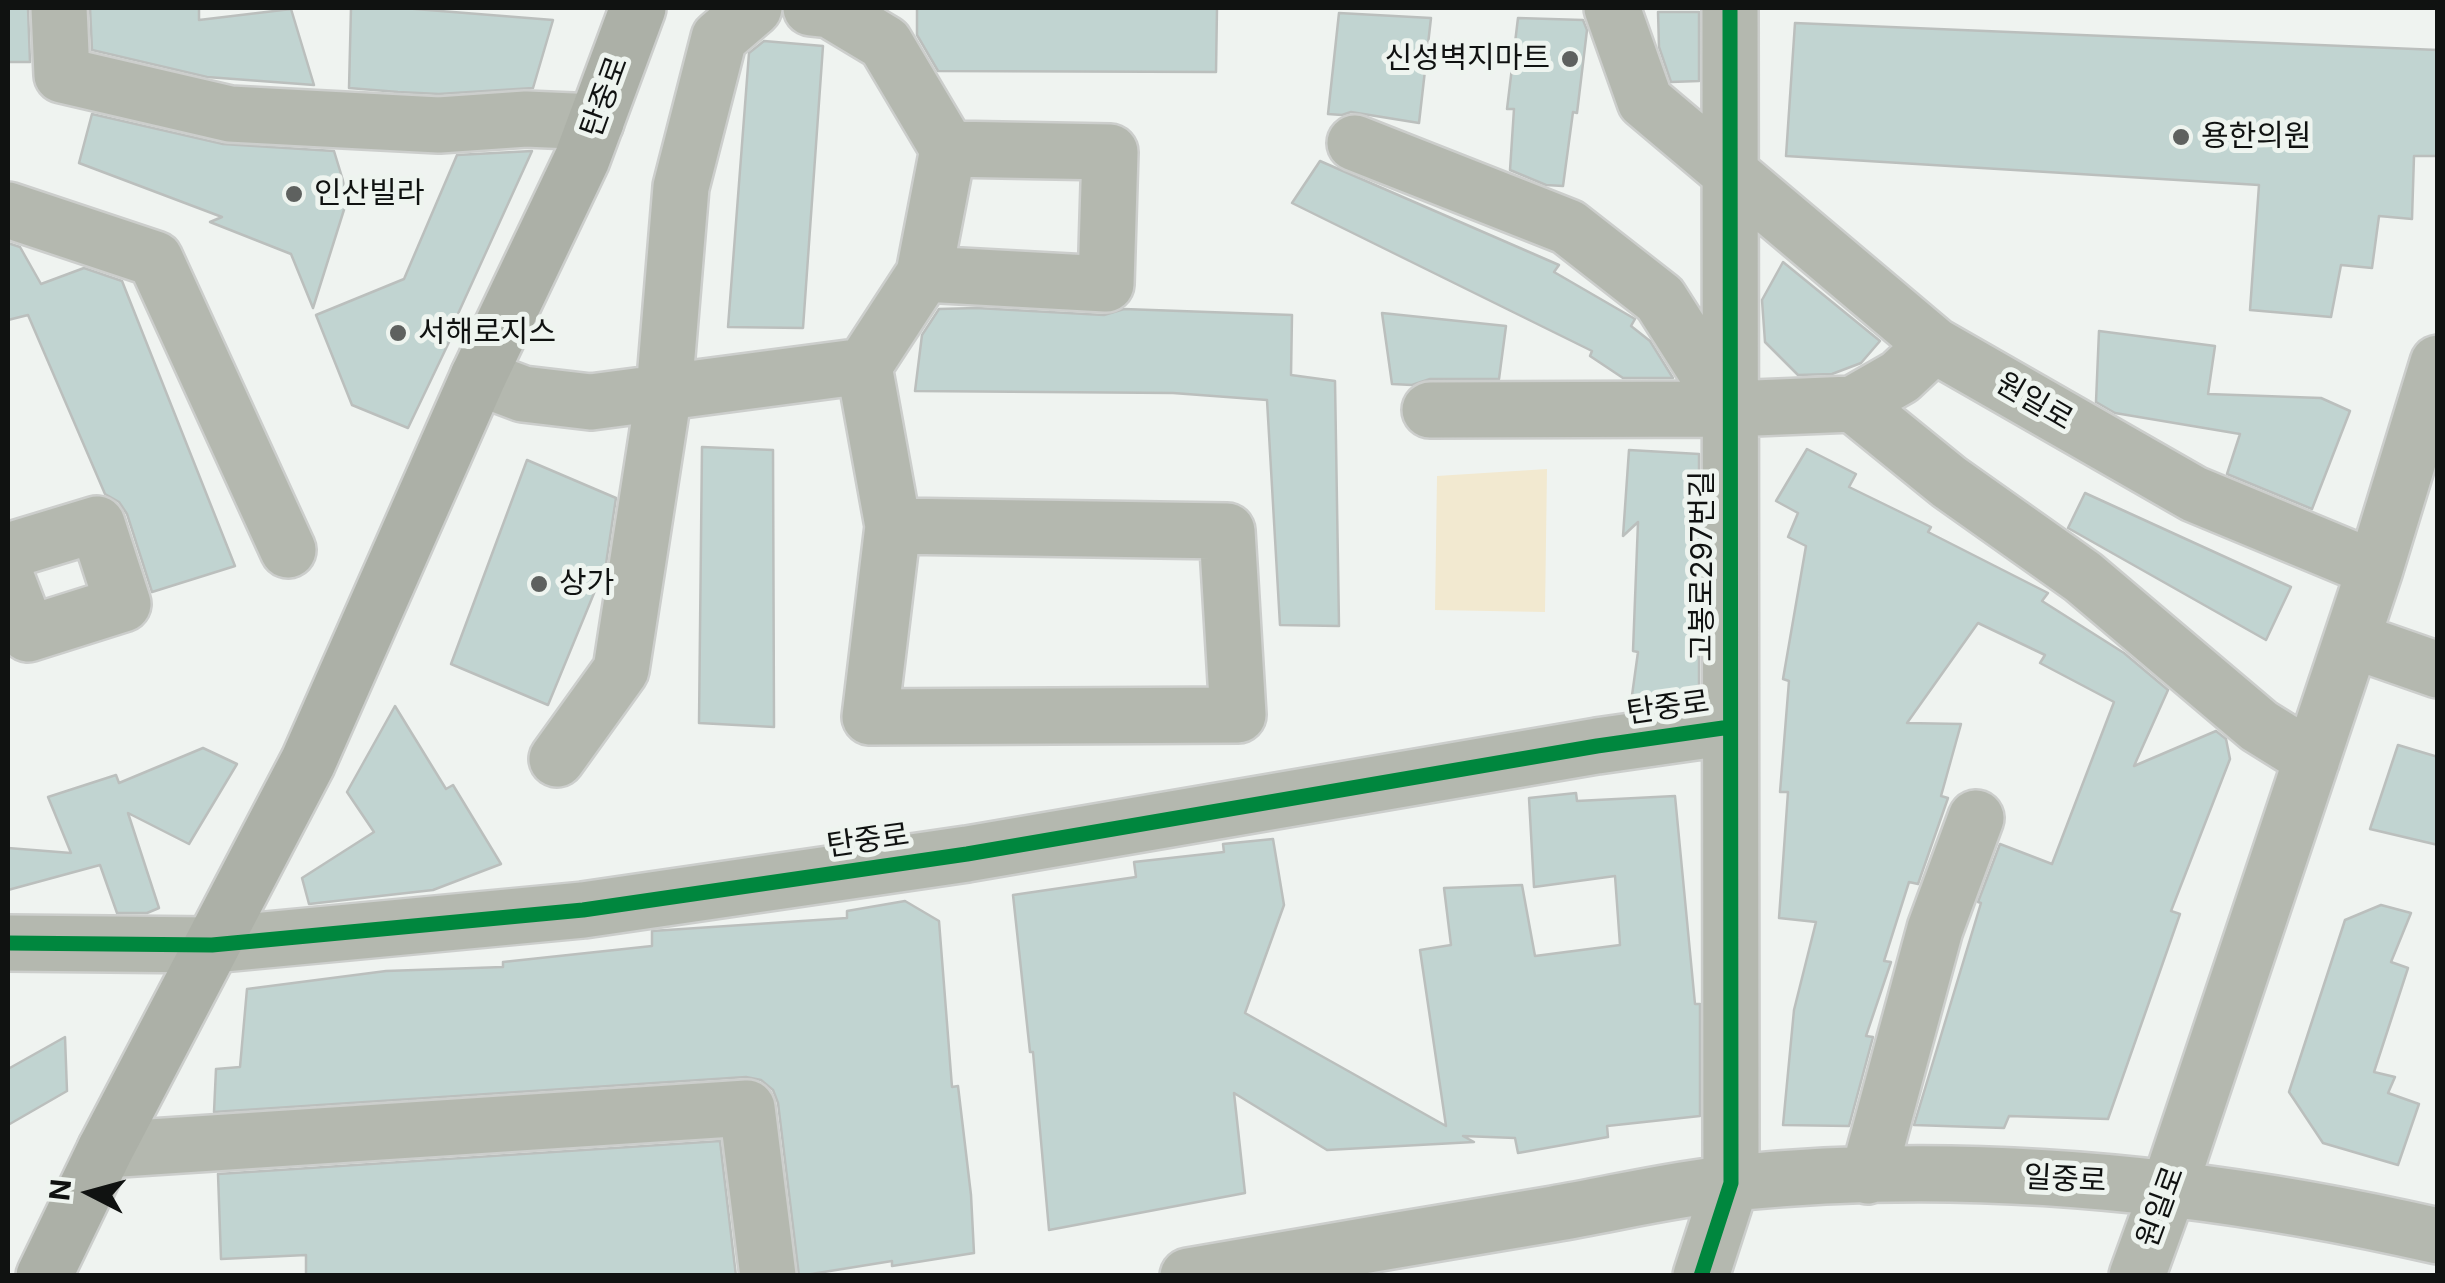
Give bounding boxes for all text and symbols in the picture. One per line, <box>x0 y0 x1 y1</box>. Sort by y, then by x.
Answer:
place label: 신성벽지마트 <box>1384 41 1550 77</box>
marker: 신성벽지마트 <box>1559 48 1581 70</box>
street label: 탄중로 <box>574 52 636 142</box>
place label: 용한의원 <box>2201 119 2311 155</box>
marker: 용한의원 <box>2170 126 2192 148</box>
place label: 인산빌라 <box>314 176 424 212</box>
marker: 인산빌라 <box>283 183 305 205</box>
place label: 서해로지스 <box>418 315 556 351</box>
marker: 서해로지스 <box>387 322 409 344</box>
street label: 원일로 <box>1989 366 2079 438</box>
street label: 고봉로297번길 <box>1685 470 1721 662</box>
place label: 상가 <box>559 566 614 602</box>
marker: 상가 <box>528 573 550 595</box>
street label: 탄중로 <box>1624 684 1712 732</box>
street label: 탄중로 <box>824 817 912 865</box>
north arrow <box>40 1143 140 1243</box>
street label: 일중로 <box>2023 1160 2107 1200</box>
street label: 원일로 <box>2130 1162 2192 1252</box>
text: N <box>42 1177 78 1202</box>

